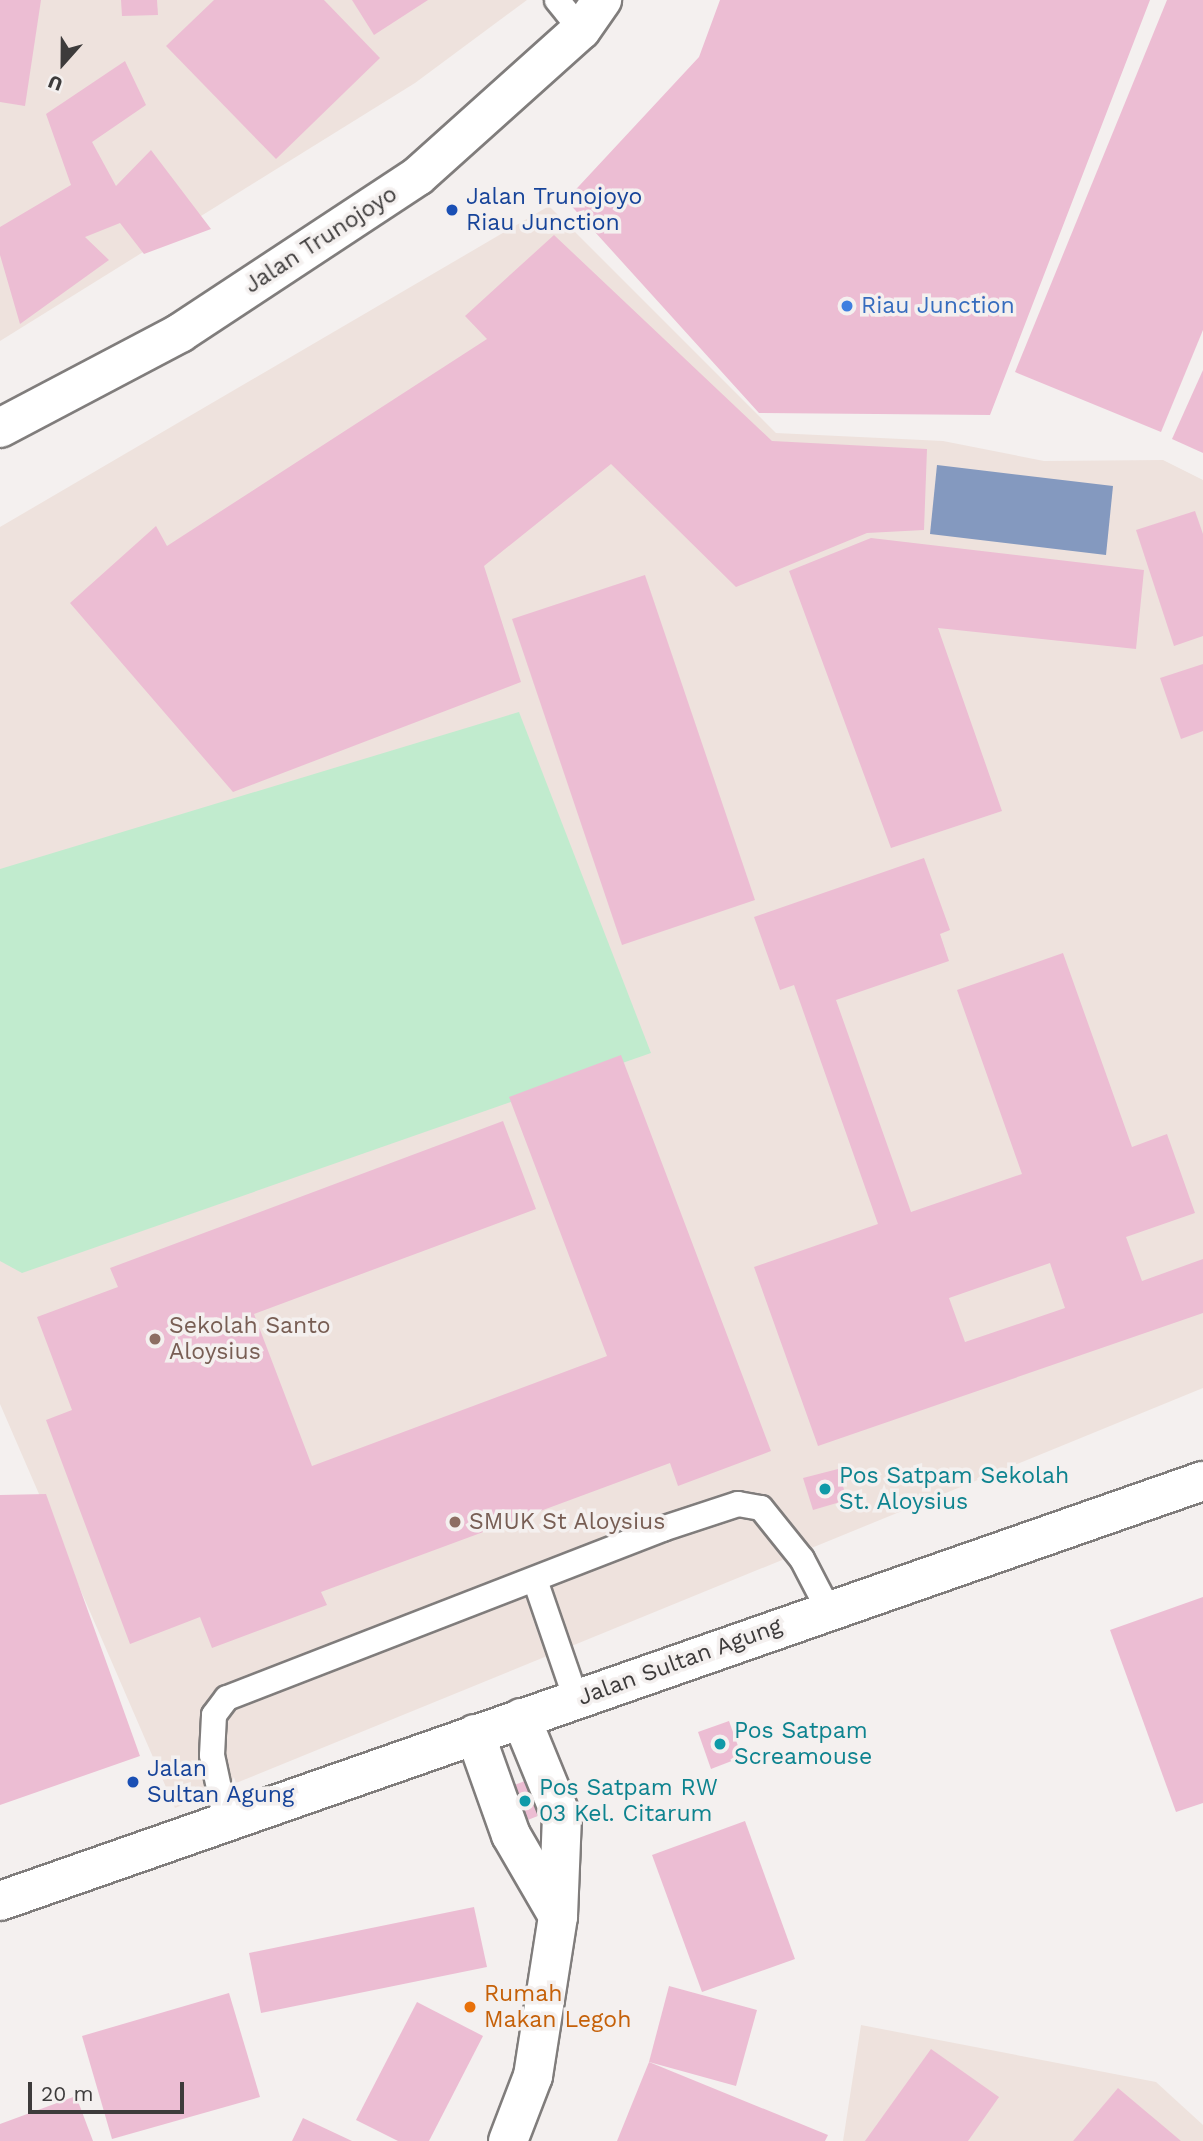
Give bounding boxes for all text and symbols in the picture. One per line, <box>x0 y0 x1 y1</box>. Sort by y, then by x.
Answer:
north arrow <box>28 28 98 98</box>
text: U <box>45 70 66 96</box>
street label: Jalan Trunojoyo <box>239 180 403 300</box>
place label: Jalan Trunojoyo Riau Junction <box>466 183 643 237</box>
marker: Jalan Trunojoyo Riau Junction <box>444 202 460 218</box>
place label: Riau Junction <box>861 292 1015 320</box>
marker: Riau Junction <box>839 298 855 314</box>
place label: Sekolah Santo Aloysius <box>169 1312 331 1366</box>
marker: Sekolah Santo Aloysius <box>147 1331 163 1347</box>
place label: Pos Satpam Sekolah St. Aloysius <box>839 1462 1069 1516</box>
marker: Pos Satpam Sekolah St. Aloysius <box>817 1481 833 1497</box>
place label: SMUK St Aloysius <box>469 1508 667 1536</box>
marker: SMUK St Aloysius <box>447 1514 463 1530</box>
street label: Jalan Sultan Agung <box>574 1612 786 1712</box>
place label: Pos Satpam Screamouse <box>734 1717 872 1771</box>
marker: Pos Satpam Screamouse <box>712 1736 728 1752</box>
place label: Jalan Sultan Agung <box>147 1755 295 1809</box>
marker: Jalan Sultan Agung <box>125 1774 141 1790</box>
place label: Pos Satpam RW 03 Kel. Citarum <box>539 1774 718 1828</box>
marker: Pos Satpam RW 03 Kel. Citarum <box>517 1793 533 1809</box>
place label: Rumah Makan Legoh <box>484 1980 631 2034</box>
marker: Rumah Makan Legoh <box>462 1999 478 2015</box>
scale bar <box>32 2068 187 2112</box>
text: 20 m <box>41 2081 93 2106</box>

